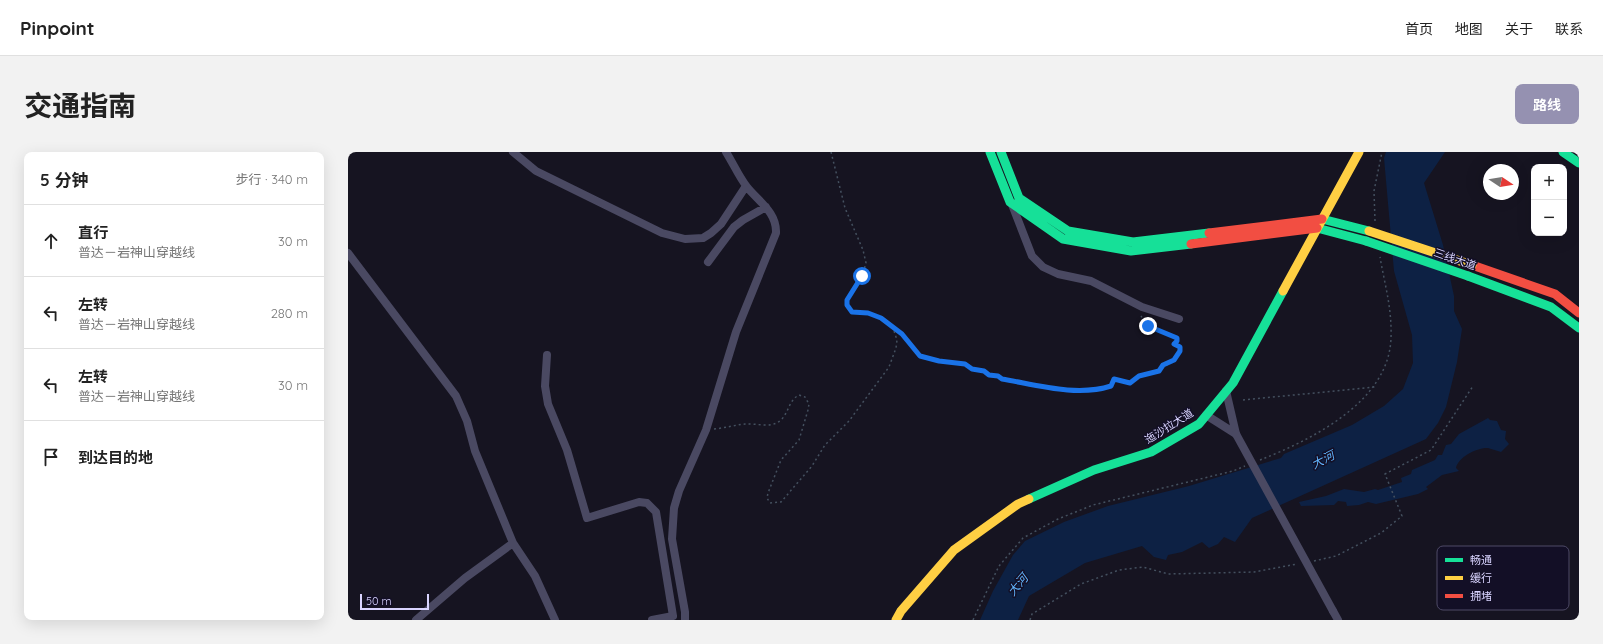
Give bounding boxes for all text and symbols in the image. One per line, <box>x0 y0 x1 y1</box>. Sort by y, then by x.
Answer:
text: Pinpoint <box>20 16 95 40</box>
text: 首页 <box>1405 20 1433 38</box>
text: 地图 <box>1455 20 1483 38</box>
text: 关于 <box>1505 20 1533 38</box>
text: 联系 <box>1555 20 1583 38</box>
button: 路线 <box>1515 84 1579 124</box>
text: 交通指南 <box>24 88 136 123</box>
north arrow <box>1483 164 1519 200</box>
map controls <box>1531 164 1567 236</box>
button: + <box>1531 164 1567 200</box>
text: 5 分钟 <box>40 169 89 190</box>
text: 步行 · 340 m <box>236 171 308 187</box>
button: − <box>1531 200 1567 236</box>
text: 直行 <box>78 223 108 242</box>
icon: ahead <box>40 230 62 252</box>
text: 30 m <box>278 233 308 249</box>
text: 普达－岩神山穿越线 <box>78 244 195 260</box>
street label: 三线大道 <box>1432 245 1478 273</box>
route start <box>853 267 871 285</box>
text: 左转 <box>78 295 108 314</box>
icon: left <box>40 302 62 324</box>
text: 280 m <box>271 305 308 321</box>
text: 普达－岩神山穿越线 <box>78 316 195 332</box>
route end <box>1139 317 1157 335</box>
text: 左转 <box>78 367 108 386</box>
icon: left <box>40 374 62 396</box>
text: 30 m <box>278 377 308 393</box>
text: 普达－岩神山穿越线 <box>78 388 195 404</box>
street label: 迤沙拉大道 <box>1142 405 1196 447</box>
icon: arrive <box>40 446 62 468</box>
water label: 大河 <box>1309 447 1339 472</box>
text: 到达目的地 <box>78 448 153 467</box>
legend <box>1437 546 1569 610</box>
text: 畅通 <box>1470 553 1492 567</box>
water label: 大河 <box>1004 569 1032 599</box>
text: 缓行 <box>1470 571 1492 585</box>
text: 拥堵 <box>1470 589 1492 603</box>
scale bar <box>360 592 429 611</box>
text: 50 m <box>366 594 392 608</box>

